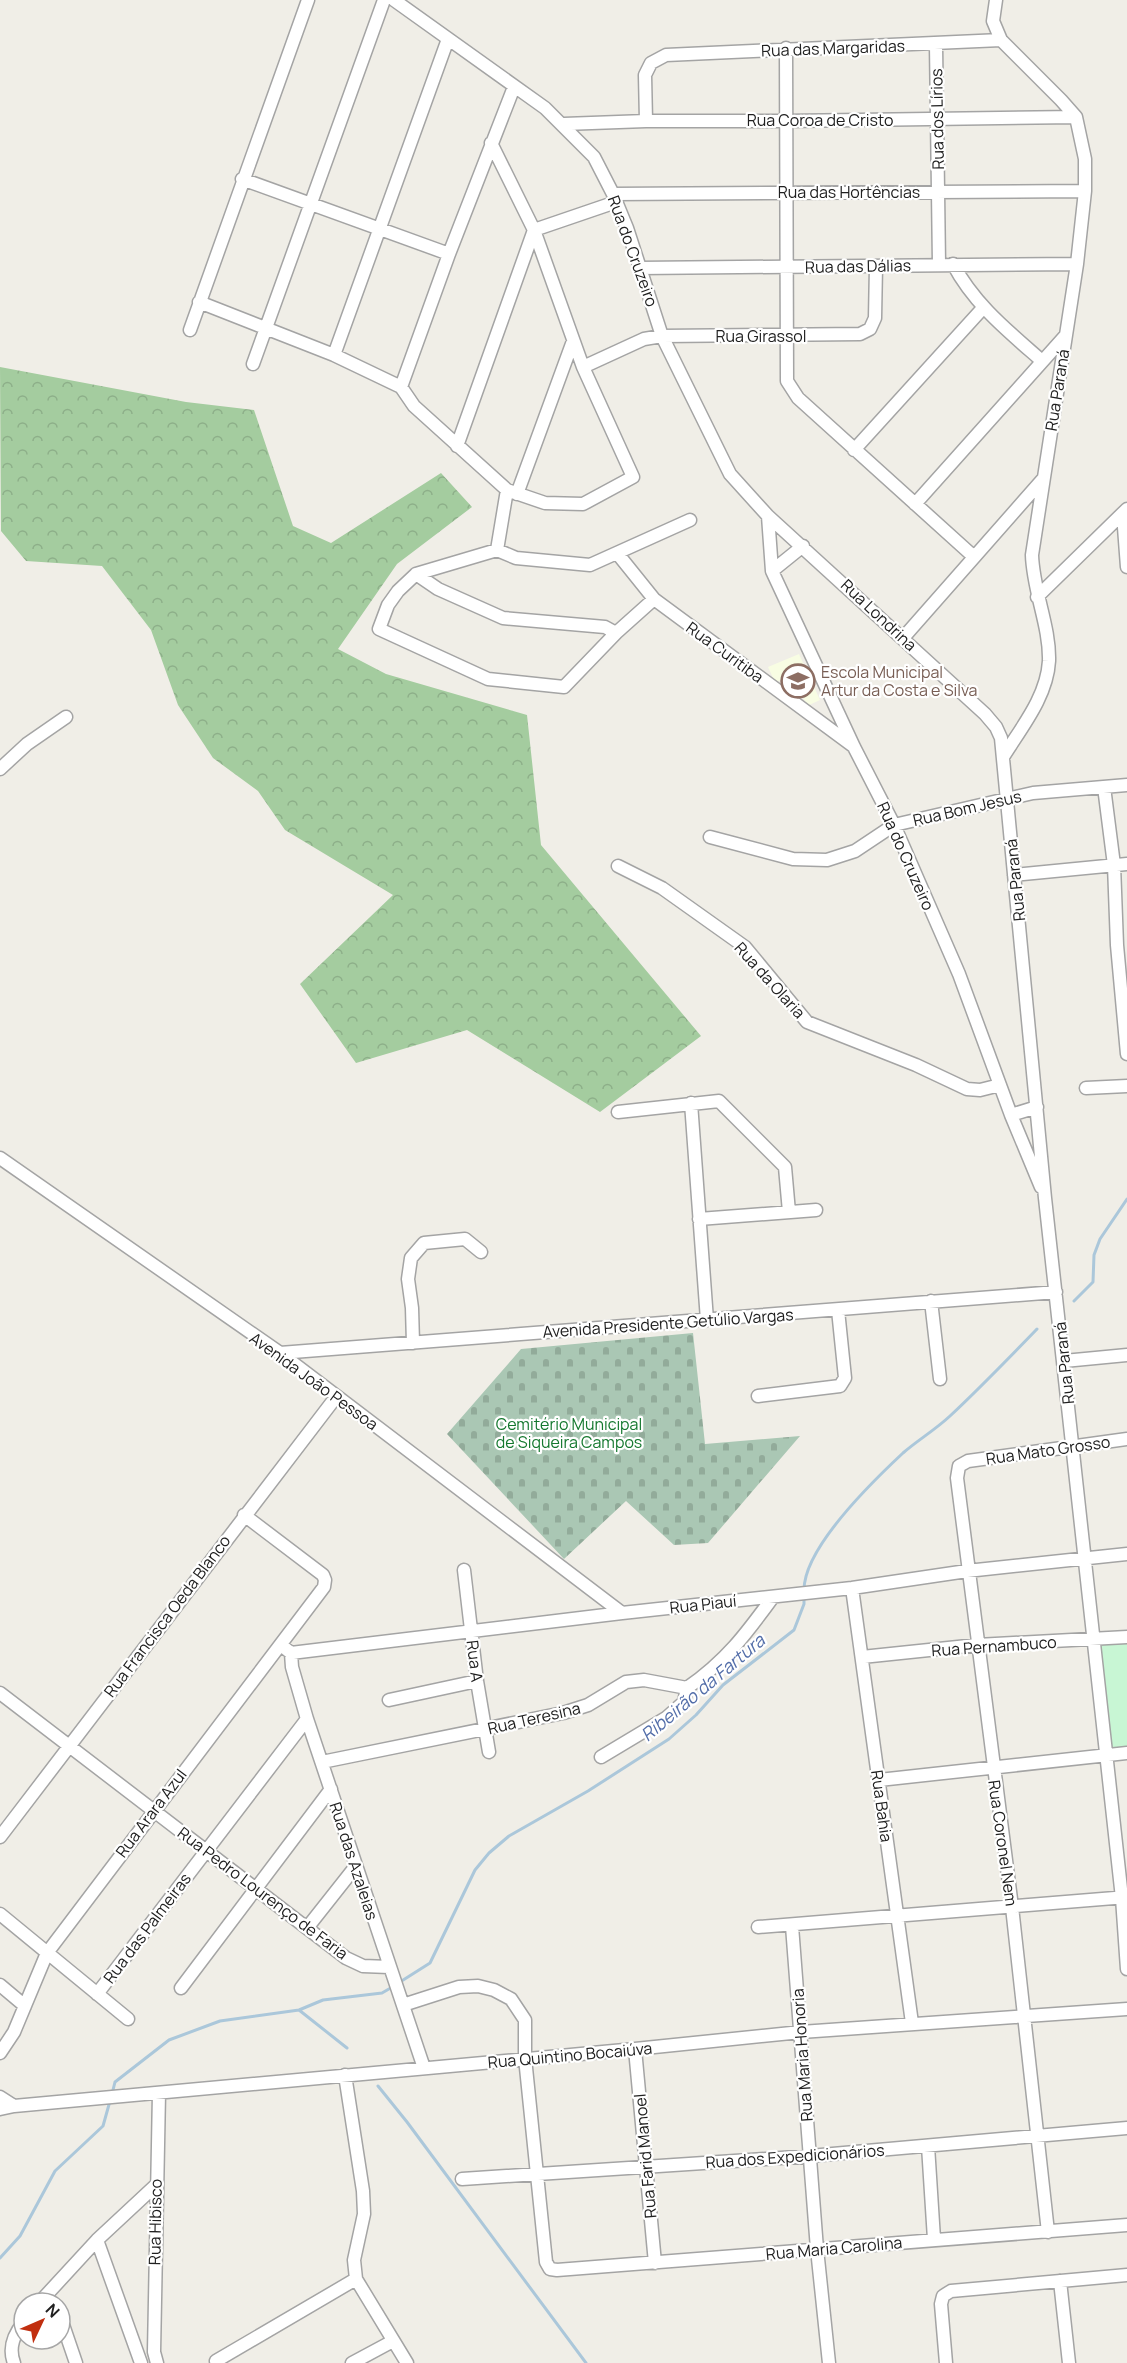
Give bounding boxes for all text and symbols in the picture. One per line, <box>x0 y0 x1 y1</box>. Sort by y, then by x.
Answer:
street label: Rua das Margaridas <box>761 34 905 62</box>
street label: Rua dos Lírios <box>925 68 949 170</box>
street label: Rua Coroa de Cristo <box>747 109 893 131</box>
street label: Rua das Hortências <box>778 181 920 203</box>
street label: Rua do Cruzeiro <box>603 192 663 310</box>
street label: Rua das Dálias <box>805 254 911 278</box>
street label: Rua Girassol <box>715 325 807 347</box>
street label: Rua Paraná <box>1040 347 1074 433</box>
street label: Rua Londrina <box>836 574 922 656</box>
street label: Rua Curitiba <box>682 616 768 688</box>
place label: Escola Municipal Artur da Costa e Silva <box>821 661 978 701</box>
school or university icon: Escola Municipal Artur da Costa e Silva <box>780 663 816 699</box>
street label: Rua Bom Jesus <box>911 785 1023 831</box>
street label: Rua do Cruzeiro <box>872 798 940 914</box>
street label: Rua Paraná <box>1000 838 1030 922</box>
street label: Rua da Olaria <box>730 937 810 1023</box>
street label: Avenida Presidente Getúlio Vargas <box>542 1303 794 1343</box>
street label: Rua Paraná <box>1049 1321 1079 1405</box>
street label: Avenida João Pessoa <box>245 1327 383 1435</box>
park label: Cemitério Municipal de Siqueira Campos <box>496 1413 642 1453</box>
street label: Rua Mato Grosso <box>984 1430 1112 1470</box>
street label: Rua Francisca Oeda Blanco <box>99 1530 235 1702</box>
street label: Rua Piauí <box>668 1590 738 1618</box>
water label: Ribeirão da Fartura <box>635 1628 770 1746</box>
street label: Rua Pernambuco <box>931 1631 1057 1661</box>
street label: Rua A <box>462 1639 488 1683</box>
street label: Rua Teresina <box>485 1697 583 1739</box>
street label: Rua Arara Azul <box>110 1764 192 1862</box>
street label: Rua Bahia <box>866 1769 898 1843</box>
street label: Rua Coronel Nem <box>983 1779 1023 1907</box>
street label: Rua das Azaleias <box>325 1799 383 1923</box>
street label: Rua Pedro Lourenço de Faria <box>173 1822 353 1964</box>
street label: Rua das Palmeiras <box>98 1868 196 1988</box>
street label: Rua Maria Honoria <box>786 1988 818 2122</box>
street label: Rua Quintino Bocaiúva <box>487 2037 653 2073</box>
street label: Rua Farid Manoel <box>629 2093 661 2219</box>
street label: Rua dos Expedicionários <box>705 2139 885 2173</box>
street label: Rua Hibisco <box>143 2179 167 2265</box>
street label: Rua Maria Carolina <box>765 2231 903 2265</box>
north arrow <box>12 2291 72 2351</box>
text: N <box>41 2299 65 2322</box>

